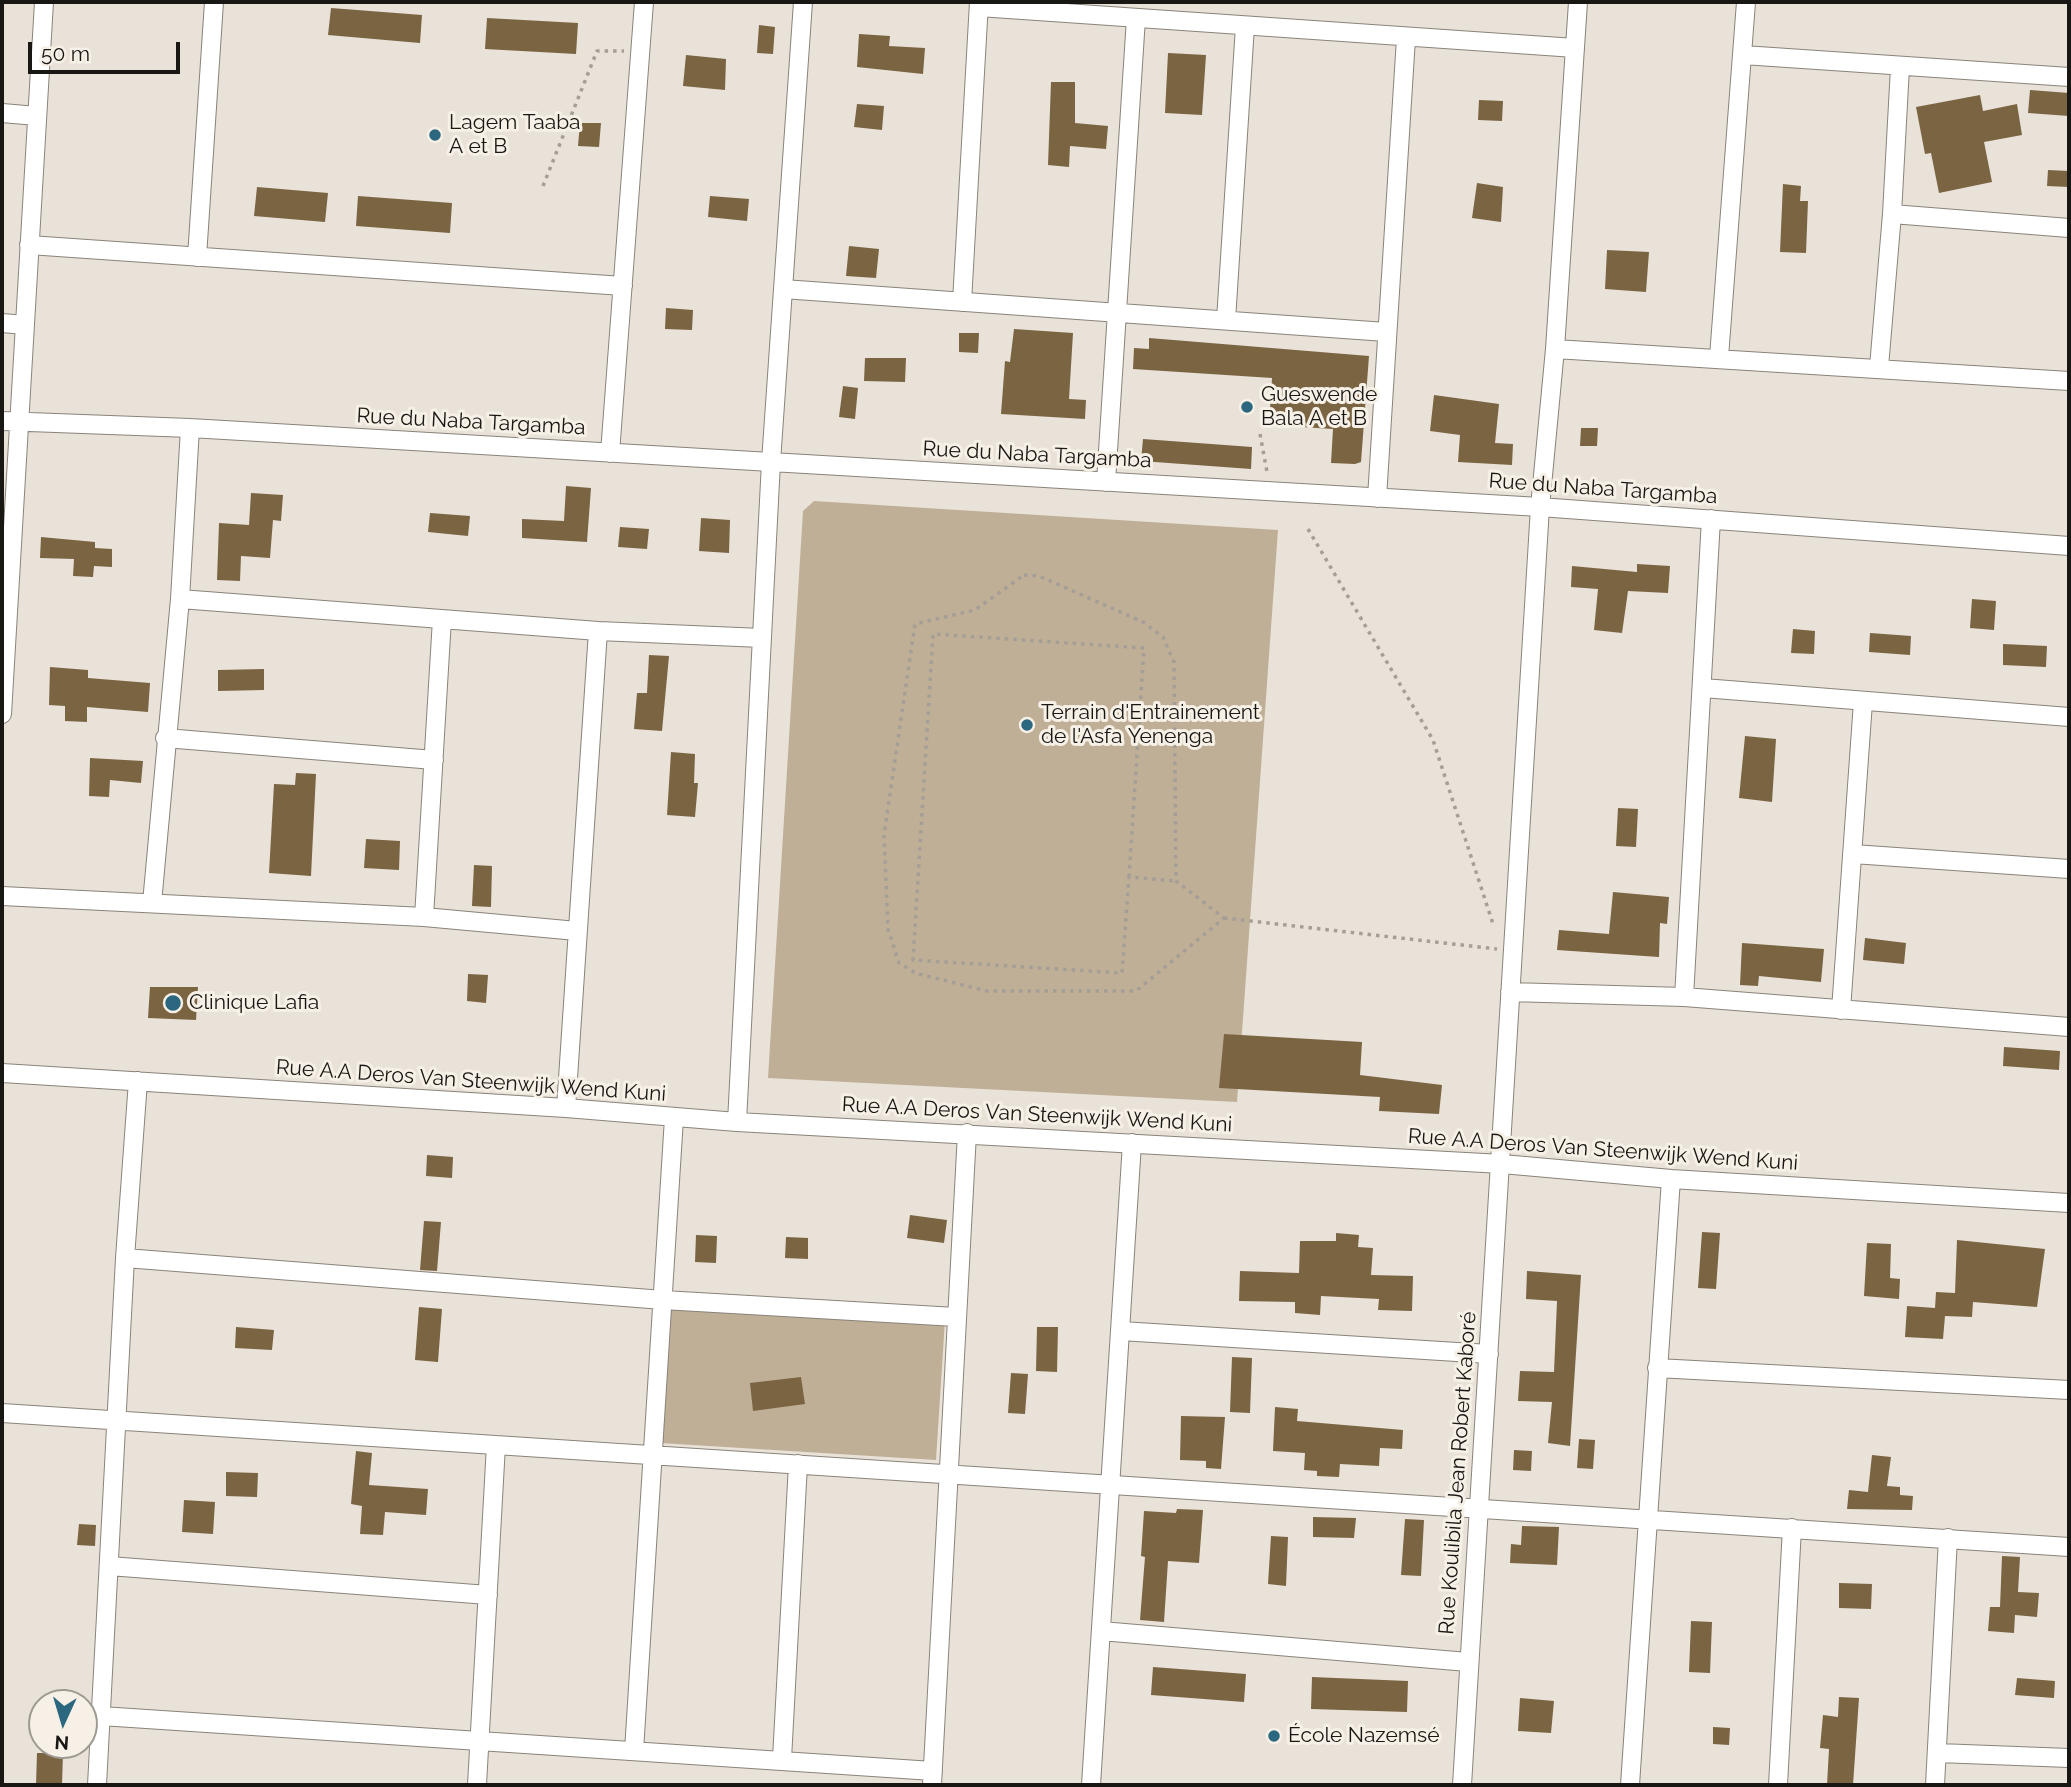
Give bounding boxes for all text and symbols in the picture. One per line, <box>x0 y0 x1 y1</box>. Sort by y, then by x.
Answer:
scale bar <box>32 28 184 72</box>
text: 50 m <box>41 41 90 66</box>
place label: Lagem Taaba A et B <box>449 110 581 160</box>
marker: Lagem Taaba A et B <box>427 127 443 143</box>
place label: Gueswende Bala A et B <box>1261 382 1377 432</box>
marker: Gueswende Bala A et B <box>1239 399 1255 415</box>
street label: Rue du Naba Targamba <box>356 403 586 441</box>
street label: Rue du Naba Targamba <box>922 436 1152 474</box>
street label: Rue du Naba Targamba <box>1488 468 1718 510</box>
place label: Terrain d'Entrainement de l'Asfa Yenenga <box>1041 700 1260 750</box>
marker: Terrain d'Entrainement de l'Asfa Yenenga <box>1019 717 1035 733</box>
place label: Clinique Lafia <box>189 990 319 1016</box>
marker: Clinique Lafia <box>163 993 183 1013</box>
street label: Rue A.A Deros Van Steenwijk Wend Kuni <box>275 1055 667 1107</box>
street label: Rue A.A Deros Van Steenwijk Wend Kuni <box>841 1092 1233 1138</box>
street label: Rue A.A Deros Van Steenwijk Wend Kuni <box>1407 1124 1799 1176</box>
street label: Rue Koulibila Jean Robert Kaboré <box>1434 1311 1482 1635</box>
north arrow <box>28 1689 98 1759</box>
place label: École Nazemsé <box>1288 1723 1440 1749</box>
marker: École Nazemsé <box>1266 1728 1282 1744</box>
text: N <box>54 1731 70 1754</box>

